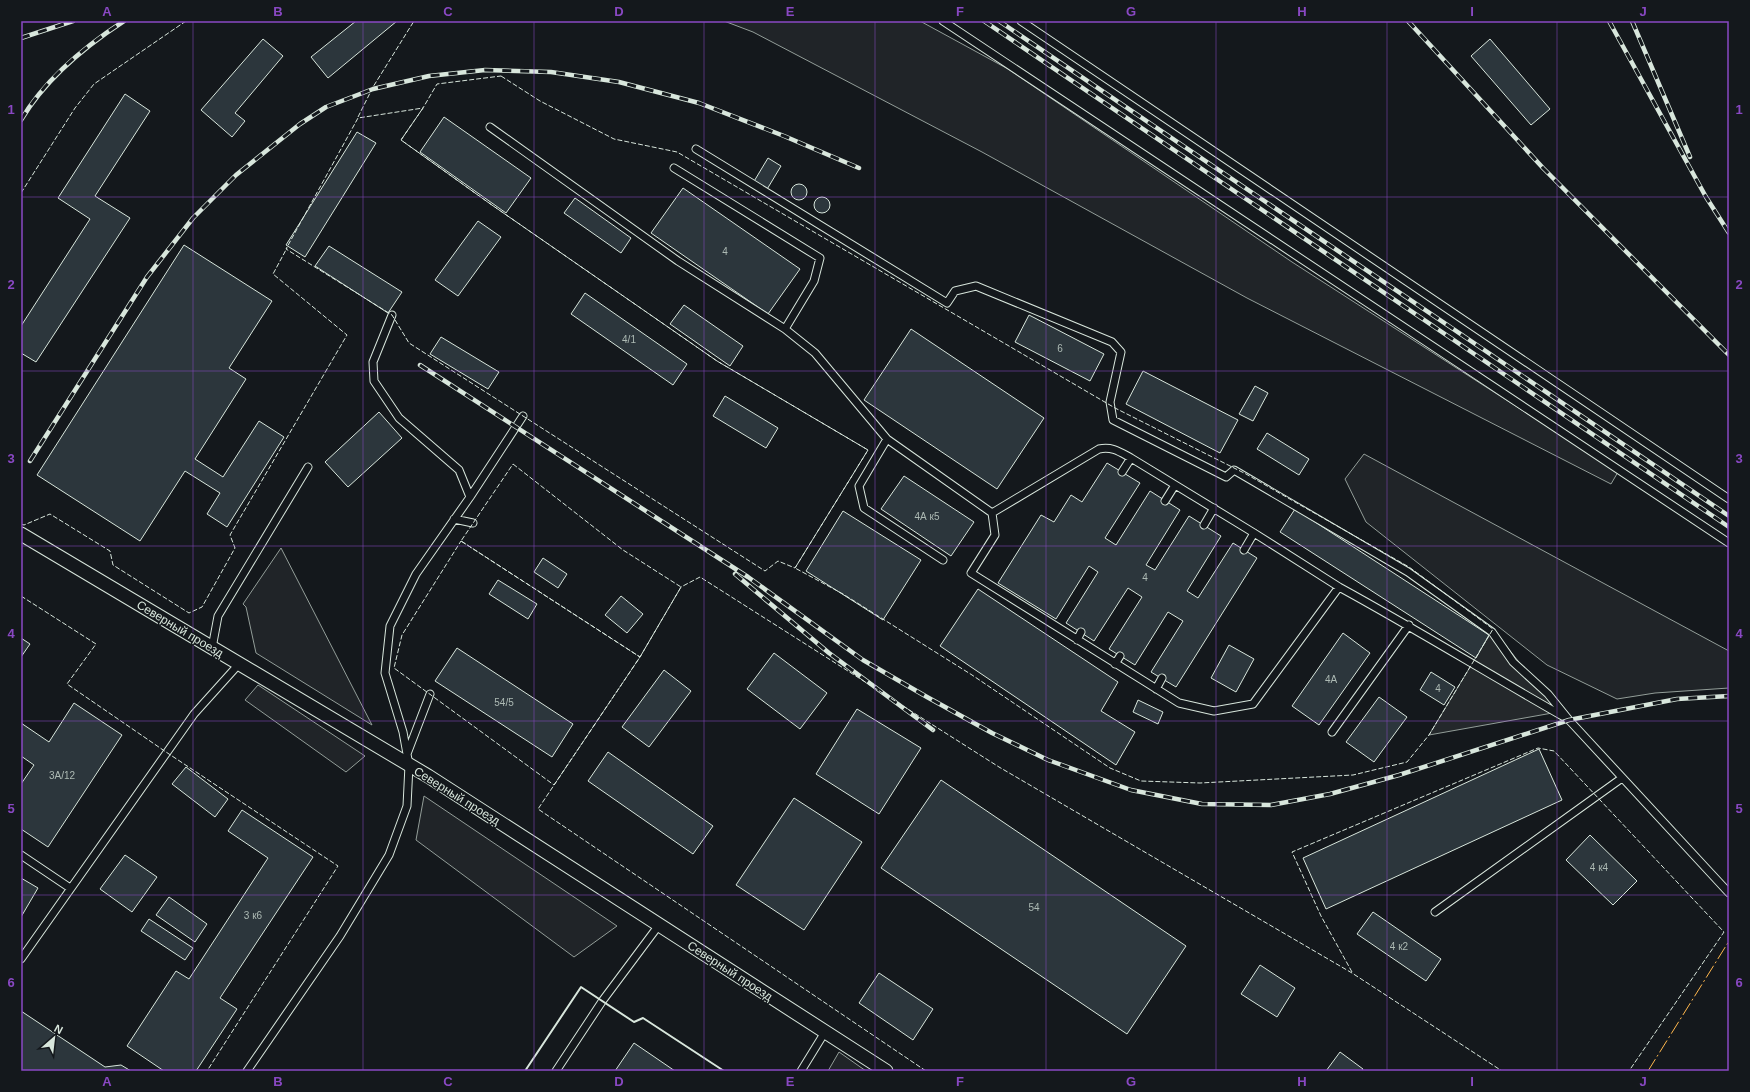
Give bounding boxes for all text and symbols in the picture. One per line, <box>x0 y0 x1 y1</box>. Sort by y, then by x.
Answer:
text: A <box>102 4 112 19</box>
text: B <box>273 4 283 19</box>
text: C <box>443 4 453 19</box>
text: D <box>614 4 624 19</box>
text: E <box>786 4 795 19</box>
text: F <box>956 4 964 19</box>
text: G <box>1126 4 1136 19</box>
text: H <box>1297 4 1307 19</box>
text: I <box>1470 4 1474 19</box>
text: J <box>1639 4 1647 19</box>
text: 1 <box>7 102 15 117</box>
text: 1 <box>1735 102 1743 117</box>
house number: 4 <box>722 246 728 257</box>
text: 2 <box>7 277 15 292</box>
text: 2 <box>1735 277 1743 292</box>
house number: 4/1 <box>622 334 636 345</box>
house number: 6 <box>1057 343 1063 354</box>
text: 3 <box>7 451 15 466</box>
text: 3 <box>1735 451 1743 466</box>
house number: 4А к5 <box>915 511 940 522</box>
house number: 4 <box>1142 572 1148 583</box>
street label: Северный проезд <box>134 598 226 660</box>
text: 4 <box>7 626 15 641</box>
text: 4 <box>1735 626 1743 641</box>
house number: 4А <box>1325 674 1337 685</box>
house number: 4 <box>1435 683 1441 694</box>
house number: 54/5 <box>494 697 514 708</box>
street label: Северный проезд <box>411 764 503 828</box>
house number: 3А/12 <box>49 770 76 781</box>
text: 5 <box>7 801 15 816</box>
text: 5 <box>1735 801 1743 816</box>
house number: 4 к4 <box>1590 862 1609 873</box>
house number: 54 <box>1028 902 1040 913</box>
house number: 3 к6 <box>244 910 263 921</box>
street label: Северный проезд <box>685 938 775 1004</box>
house number: 4 к2 <box>1390 941 1409 952</box>
text: 6 <box>7 975 15 990</box>
text: 6 <box>1735 975 1743 990</box>
north arrow <box>34 1018 74 1058</box>
text: N <box>52 1022 65 1036</box>
text: A <box>102 1074 112 1089</box>
text: B <box>273 1074 283 1089</box>
text: C <box>443 1074 453 1089</box>
text: D <box>614 1074 624 1089</box>
text: E <box>786 1074 795 1089</box>
text: F <box>956 1074 964 1089</box>
text: G <box>1126 1074 1136 1089</box>
text: H <box>1297 1074 1307 1089</box>
text: I <box>1470 1074 1474 1089</box>
text: J <box>1639 1074 1647 1089</box>

